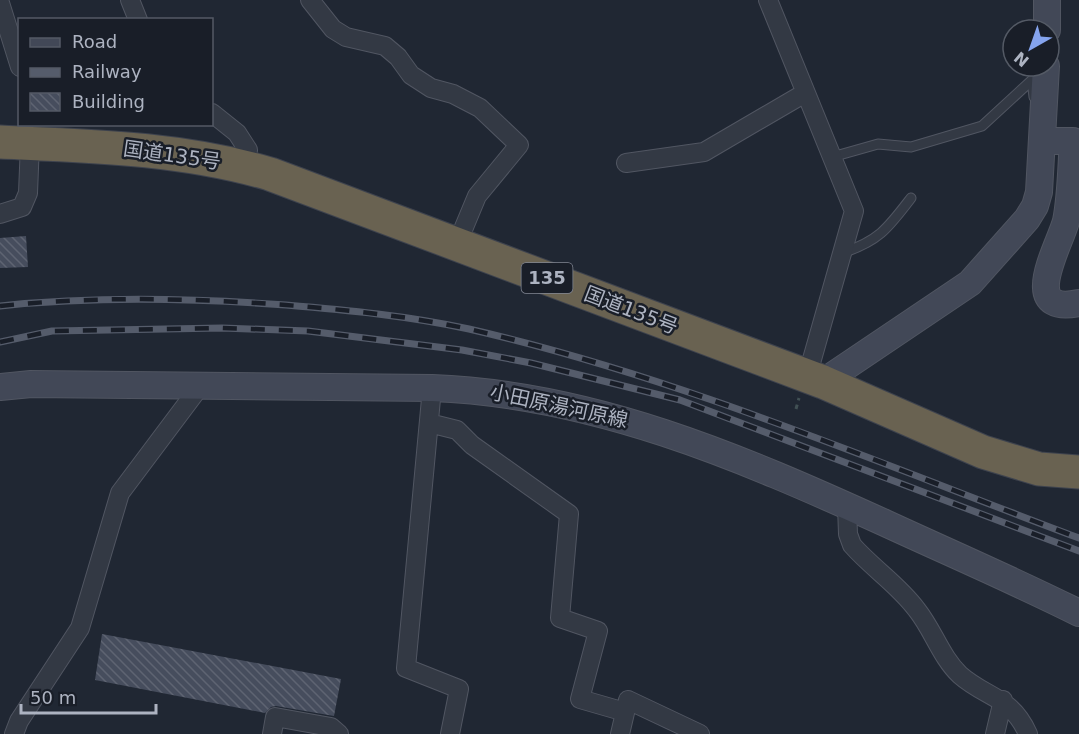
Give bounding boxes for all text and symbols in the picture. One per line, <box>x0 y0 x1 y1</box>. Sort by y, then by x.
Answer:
legend <box>18 18 213 126</box>
north arrow <box>1001 18 1061 78</box>
text: Road <box>72 31 117 52</box>
text: N <box>1010 48 1033 71</box>
text: Railway <box>72 61 142 82</box>
text: Building <box>72 91 145 112</box>
street label: 国道135号 <box>122 136 222 174</box>
road number: 135 <box>522 263 572 293</box>
street label: 国道135号 <box>581 281 681 339</box>
street label: 小田原湯河原線 <box>488 380 630 432</box>
scale bar <box>21 677 156 715</box>
text: 50 m <box>30 687 76 708</box>

